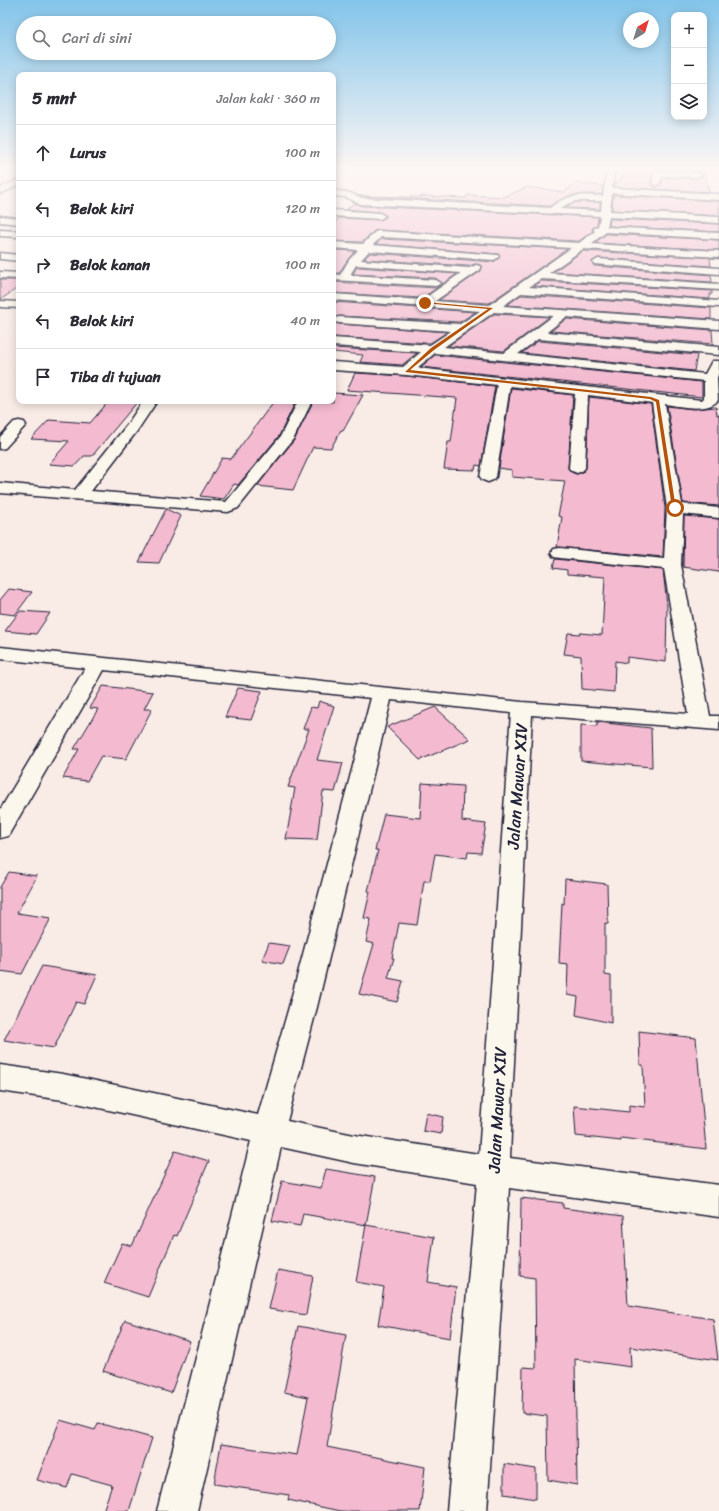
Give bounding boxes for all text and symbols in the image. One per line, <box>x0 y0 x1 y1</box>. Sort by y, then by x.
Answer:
north arrow <box>623 12 659 48</box>
map controls <box>671 12 707 120</box>
button: + <box>671 12 707 48</box>
search box <box>16 16 336 60</box>
text: Cari di sini <box>62 25 132 51</box>
icon: search <box>30 27 52 49</box>
button: − <box>671 48 707 84</box>
text: 5 mnt <box>32 83 76 113</box>
button: layers <box>671 84 707 120</box>
text: Jalan kaki · 360 m <box>216 87 320 110</box>
text: Lurus <box>70 140 106 166</box>
text: 100 m <box>285 141 320 164</box>
icon: ahead <box>32 142 54 164</box>
text: Belok kiri <box>70 196 133 222</box>
text: 120 m <box>285 197 320 220</box>
icon: left <box>32 198 54 220</box>
text: Belok kanan <box>70 252 150 278</box>
text: 100 m <box>285 253 320 276</box>
icon: right <box>32 254 54 276</box>
route end <box>416 294 434 312</box>
text: Belok kiri <box>70 308 133 334</box>
text: 40 m <box>290 309 320 332</box>
icon: left <box>32 310 54 332</box>
text: Tiba di tujuan <box>70 364 161 390</box>
icon: arrive <box>32 366 54 388</box>
route start <box>666 499 684 517</box>
street label: Jalan Mawar XIV <box>498 721 536 851</box>
street label: Jalan Mawar XIV <box>479 1045 515 1175</box>

